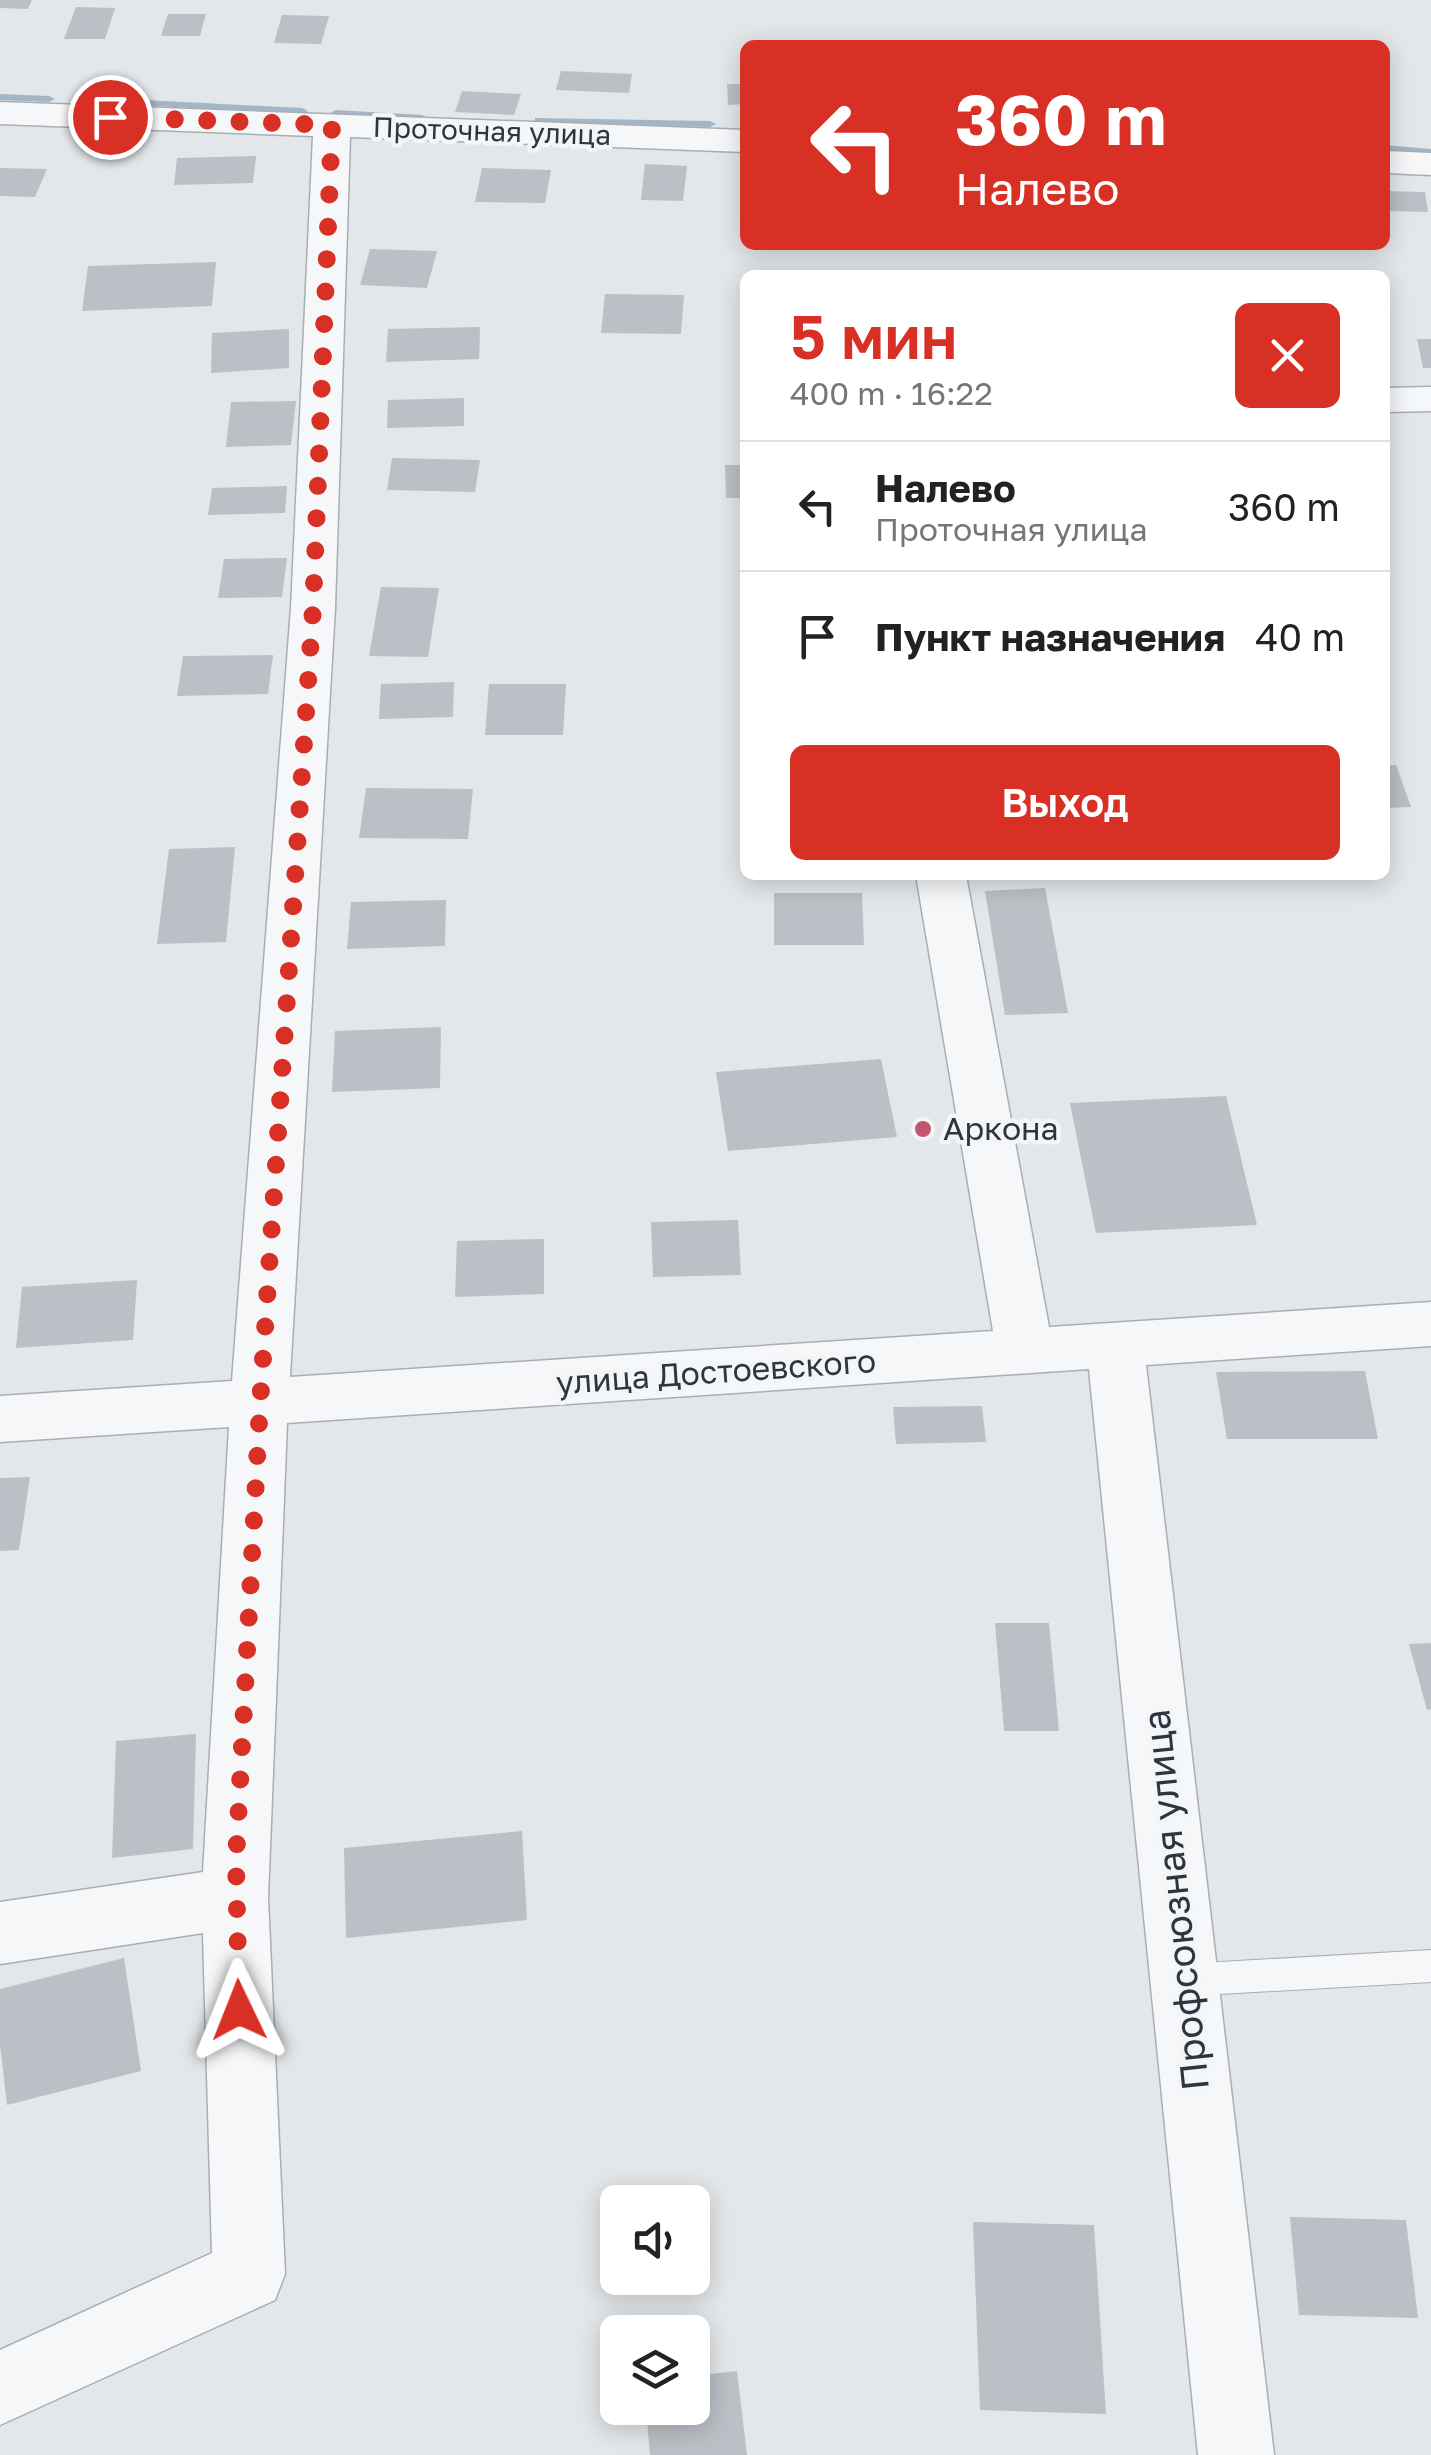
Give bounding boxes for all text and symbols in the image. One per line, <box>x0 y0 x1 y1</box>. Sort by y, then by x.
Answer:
pin <box>68 75 153 160</box>
text: 360 m <box>955 76 1166 160</box>
icon: left <box>790 80 920 210</box>
icon: arrive <box>83 90 138 145</box>
street label: Проточная улица <box>372 110 612 151</box>
text: Налево <box>955 161 1119 215</box>
text: 5 мин <box>790 300 957 372</box>
button: close <box>1235 303 1340 408</box>
text: 400 m · 16:22 <box>790 374 993 412</box>
text: Налево <box>875 465 1016 510</box>
icon: left <box>790 479 845 534</box>
text: 360 m <box>1228 484 1340 529</box>
text: Проточная улица <box>875 510 1147 548</box>
icon: arrive <box>790 609 845 664</box>
text: Пункт назначения <box>875 614 1225 659</box>
text: 40 m <box>1255 614 1345 659</box>
button: Выход <box>790 745 1340 860</box>
place label: Аркона <box>943 1109 1059 1147</box>
marker: Аркона <box>912 1118 934 1140</box>
street label: улица Достоевского <box>555 1341 877 1401</box>
street label: Профсоюзная улица <box>1132 1707 1217 2093</box>
position arrow <box>187 1958 291 2062</box>
map controls <box>600 2185 710 2425</box>
button: sound <box>600 2185 710 2295</box>
button: layers <box>600 2315 710 2425</box>

